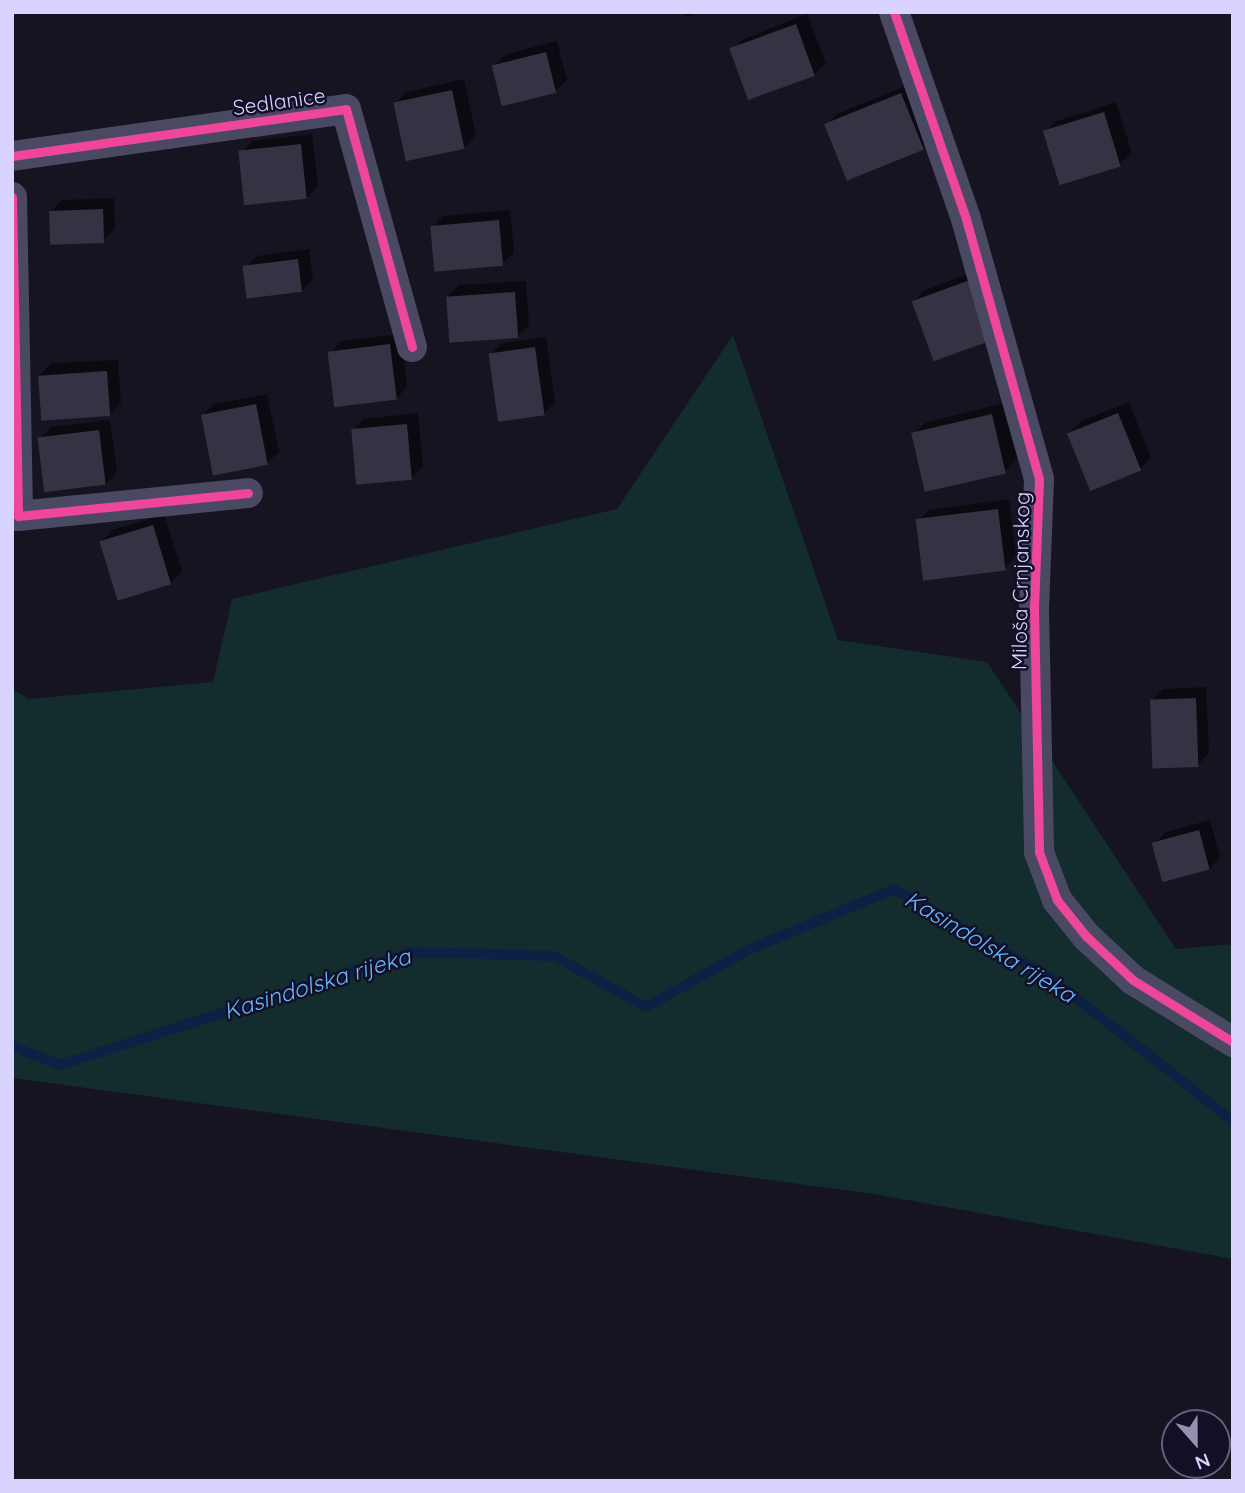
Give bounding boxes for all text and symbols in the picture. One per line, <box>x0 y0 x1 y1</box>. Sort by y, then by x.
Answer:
street label: Sedlanice <box>231 82 327 120</box>
street label: Miloša Crnjanskog <box>1006 492 1034 670</box>
water label: Kasindolska rijeka <box>900 885 1080 1009</box>
water label: Kasindolska rijeka <box>220 942 414 1026</box>
north arrow <box>1161 1409 1231 1479</box>
text: N <box>1192 1448 1214 1475</box>

